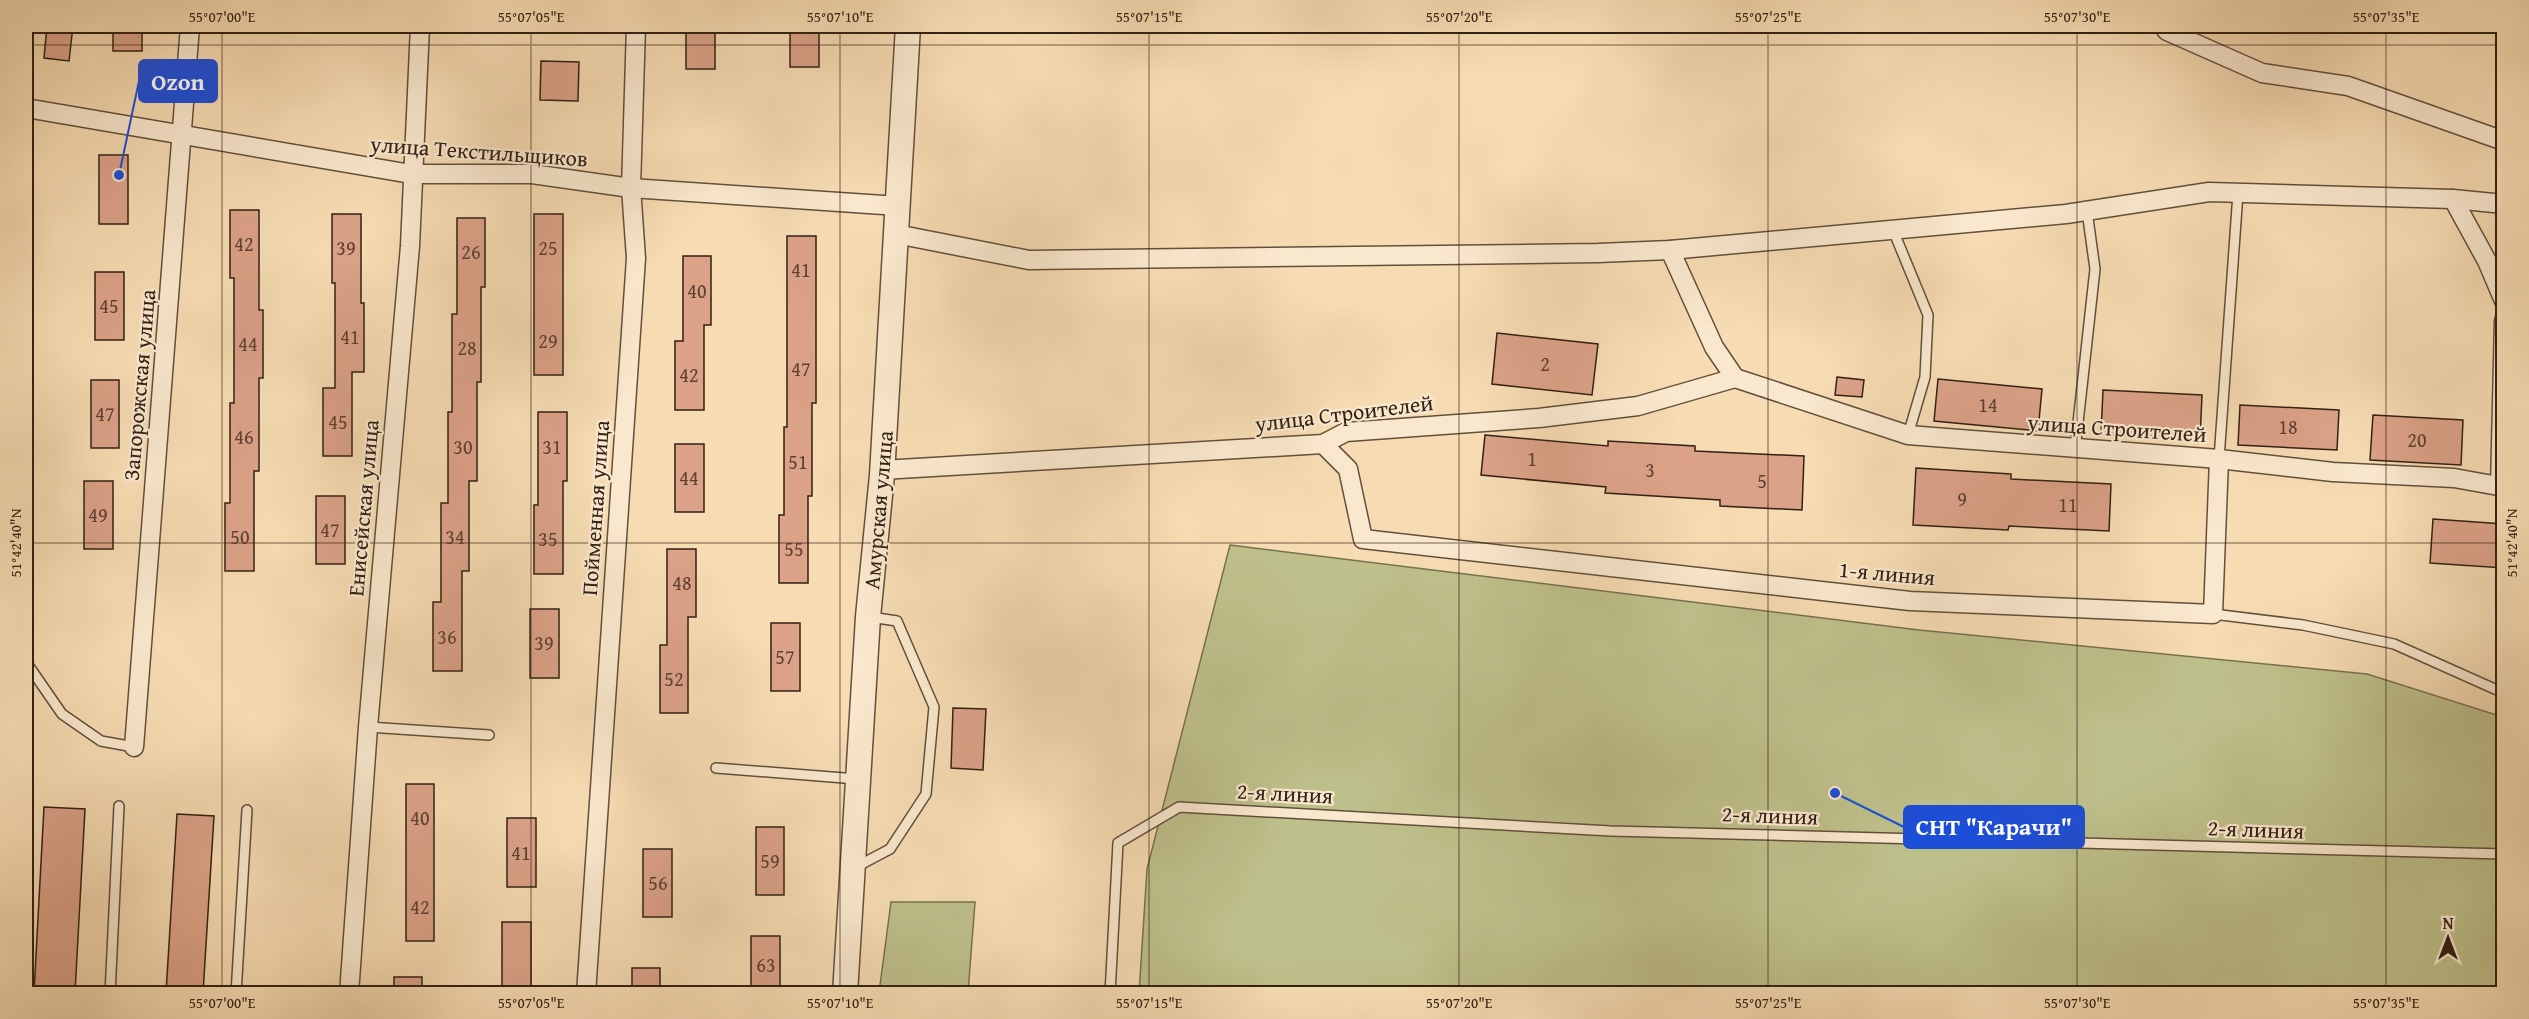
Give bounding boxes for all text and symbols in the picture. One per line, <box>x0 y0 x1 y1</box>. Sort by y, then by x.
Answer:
text: 55°07'00"E <box>189 6 256 27</box>
text: 55°07'05"E <box>498 6 565 27</box>
text: 55°07'10"E <box>807 6 874 27</box>
text: 55°07'15"E <box>1116 6 1183 27</box>
text: 55°07'20"E <box>1426 6 1493 27</box>
text: 55°07'25"E <box>1735 6 1802 27</box>
text: 55°07'30"E <box>2044 6 2111 27</box>
text: 55°07'35"E <box>2353 6 2420 27</box>
callout: Ozon <box>139 60 217 102</box>
text: Ozon <box>151 64 205 99</box>
street label: улица Текстильщиков <box>368 127 589 175</box>
house number: 42 <box>234 229 254 258</box>
house number: 39 <box>336 233 356 262</box>
house number: 25 <box>538 233 558 262</box>
house number: 26 <box>461 237 481 266</box>
house number: 41 <box>791 255 811 284</box>
house number: 40 <box>687 276 707 305</box>
street label: Запорожская улица <box>115 288 163 482</box>
house number: 45 <box>99 291 119 320</box>
house number: 41 <box>340 322 360 351</box>
house number: 29 <box>538 326 558 355</box>
house number: 44 <box>238 329 258 358</box>
house number: 28 <box>457 333 477 362</box>
house number: 2 <box>1540 349 1550 378</box>
house number: 47 <box>791 354 811 383</box>
house number: 42 <box>679 360 699 389</box>
street label: улица Строителей <box>1252 386 1435 440</box>
house number: 14 <box>1978 390 1998 419</box>
house number: 47 <box>95 399 115 428</box>
street label: улица Строителей <box>2025 406 2208 450</box>
house number: 45 <box>328 407 348 436</box>
house number: 18 <box>2278 412 2298 441</box>
street label: Енисейская улица <box>339 418 387 598</box>
street label: Пойменная улица <box>573 419 617 597</box>
house number: 46 <box>234 422 254 451</box>
house number: 20 <box>2407 425 2427 454</box>
street label: Амурская улица <box>855 429 901 591</box>
house number: 30 <box>453 432 473 461</box>
house number: 31 <box>542 432 562 461</box>
house number: 1 <box>1527 444 1537 473</box>
house number: 51 <box>788 447 808 476</box>
house number: 3 <box>1645 455 1655 484</box>
house number: 44 <box>679 463 699 492</box>
house number: 5 <box>1757 466 1767 495</box>
house number: 9 <box>1957 484 1967 513</box>
house number: 11 <box>2058 490 2078 519</box>
house number: 49 <box>88 500 108 529</box>
text: 51°42'40"N <box>5 508 26 577</box>
text: 51°42'40"N <box>2501 508 2522 577</box>
house number: 47 <box>320 515 340 544</box>
house number: 50 <box>230 522 250 551</box>
house number: 34 <box>445 522 465 551</box>
house number: 35 <box>538 524 558 553</box>
house number: 55 <box>784 534 804 563</box>
street label: 1-я линия <box>1838 553 1936 593</box>
house number: 48 <box>672 568 692 597</box>
house number: 36 <box>437 622 457 651</box>
house number: 39 <box>534 628 554 657</box>
house number: 57 <box>775 642 795 671</box>
house number: 52 <box>664 664 684 693</box>
street label: 2-я линия <box>1236 775 1334 811</box>
street label: 2-я линия <box>1721 797 1819 833</box>
house number: 40 <box>410 803 430 832</box>
callout: СНТ "Карачи" <box>1904 806 2084 848</box>
text: СНТ "Карачи" <box>1916 809 2072 844</box>
street label: 2-я линия <box>2207 811 2305 847</box>
house number: 41 <box>511 838 531 867</box>
house number: 59 <box>760 846 780 875</box>
house number: 56 <box>648 868 668 897</box>
house number: 42 <box>410 892 430 921</box>
north arrow <box>2418 908 2478 968</box>
text: N <box>2443 911 2454 935</box>
house number: 63 <box>756 950 776 979</box>
text: 55°07'00"E <box>189 992 256 1013</box>
text: 55°07'05"E <box>498 992 565 1013</box>
text: 55°07'10"E <box>807 992 874 1013</box>
text: 55°07'15"E <box>1116 992 1183 1013</box>
text: 55°07'20"E <box>1426 992 1493 1013</box>
text: 55°07'25"E <box>1735 992 1802 1013</box>
text: 55°07'30"E <box>2044 992 2111 1013</box>
text: 55°07'35"E <box>2353 992 2420 1013</box>

